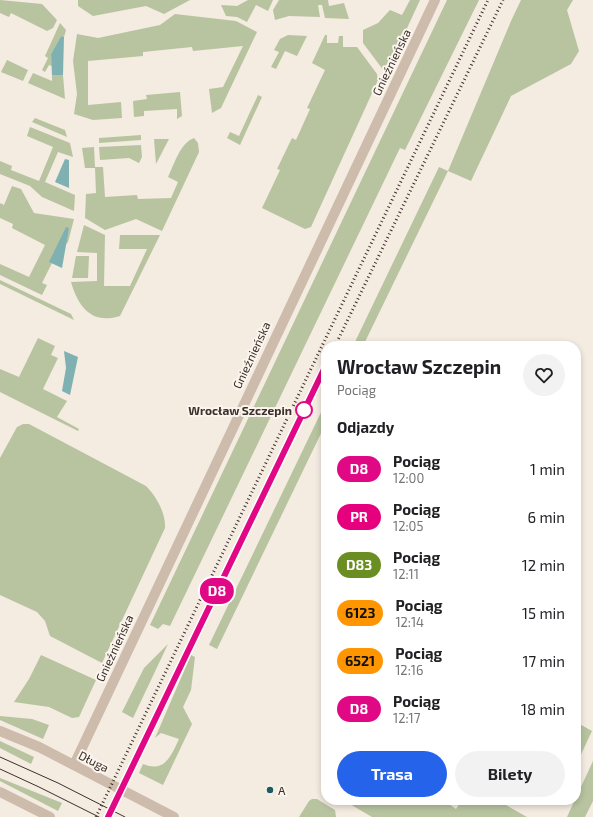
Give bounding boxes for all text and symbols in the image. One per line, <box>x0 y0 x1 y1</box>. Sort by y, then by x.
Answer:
street label: Gnieźnieńska <box>369 26 413 98</box>
street label: Gnieźnieńska <box>229 319 273 391</box>
button: heart <box>523 354 565 396</box>
text: Wrocław Szczepin <box>337 355 501 378</box>
text: Pociąg <box>337 382 376 398</box>
marker: Wrocław Szczepin <box>295 401 313 419</box>
place label: Wrocław Szczepin <box>188 403 292 417</box>
text: Odjazdy <box>337 418 394 436</box>
text: Pociąg <box>393 452 440 470</box>
text: D8 <box>350 460 368 477</box>
text: 1 min <box>530 460 565 478</box>
text: 12:00 <box>393 470 424 486</box>
text: Pociąg <box>393 500 440 518</box>
text: PR <box>350 508 368 525</box>
text: 6 min <box>527 508 565 526</box>
text: 12:05 <box>393 518 423 534</box>
text: Pociąg <box>393 548 440 566</box>
text: D83 <box>346 556 372 573</box>
text: 12 min <box>522 556 565 574</box>
text: 12:11 <box>393 566 419 582</box>
line badge: D8 <box>199 578 235 604</box>
text: D8 <box>208 582 226 599</box>
text: Pociąg <box>395 596 443 614</box>
text: 6123 <box>345 604 375 621</box>
text: 15 min <box>522 604 565 622</box>
street label: Gnieźnieńska <box>92 612 136 684</box>
text: 12:14 <box>395 614 424 630</box>
text: Pociąg <box>395 644 442 662</box>
text: 6521 <box>345 652 375 669</box>
text: 17 min <box>522 652 565 670</box>
text: 12:16 <box>395 662 423 678</box>
text: Pociąg <box>393 692 440 710</box>
text: D8 <box>350 700 368 717</box>
text: 18 min <box>521 700 565 718</box>
text: 12:17 <box>393 710 420 726</box>
street label: Długa <box>77 748 111 774</box>
button: Trasa <box>337 751 447 797</box>
button: Bilety <box>455 751 565 797</box>
place label: A <box>278 783 286 797</box>
marker: A <box>265 785 275 795</box>

